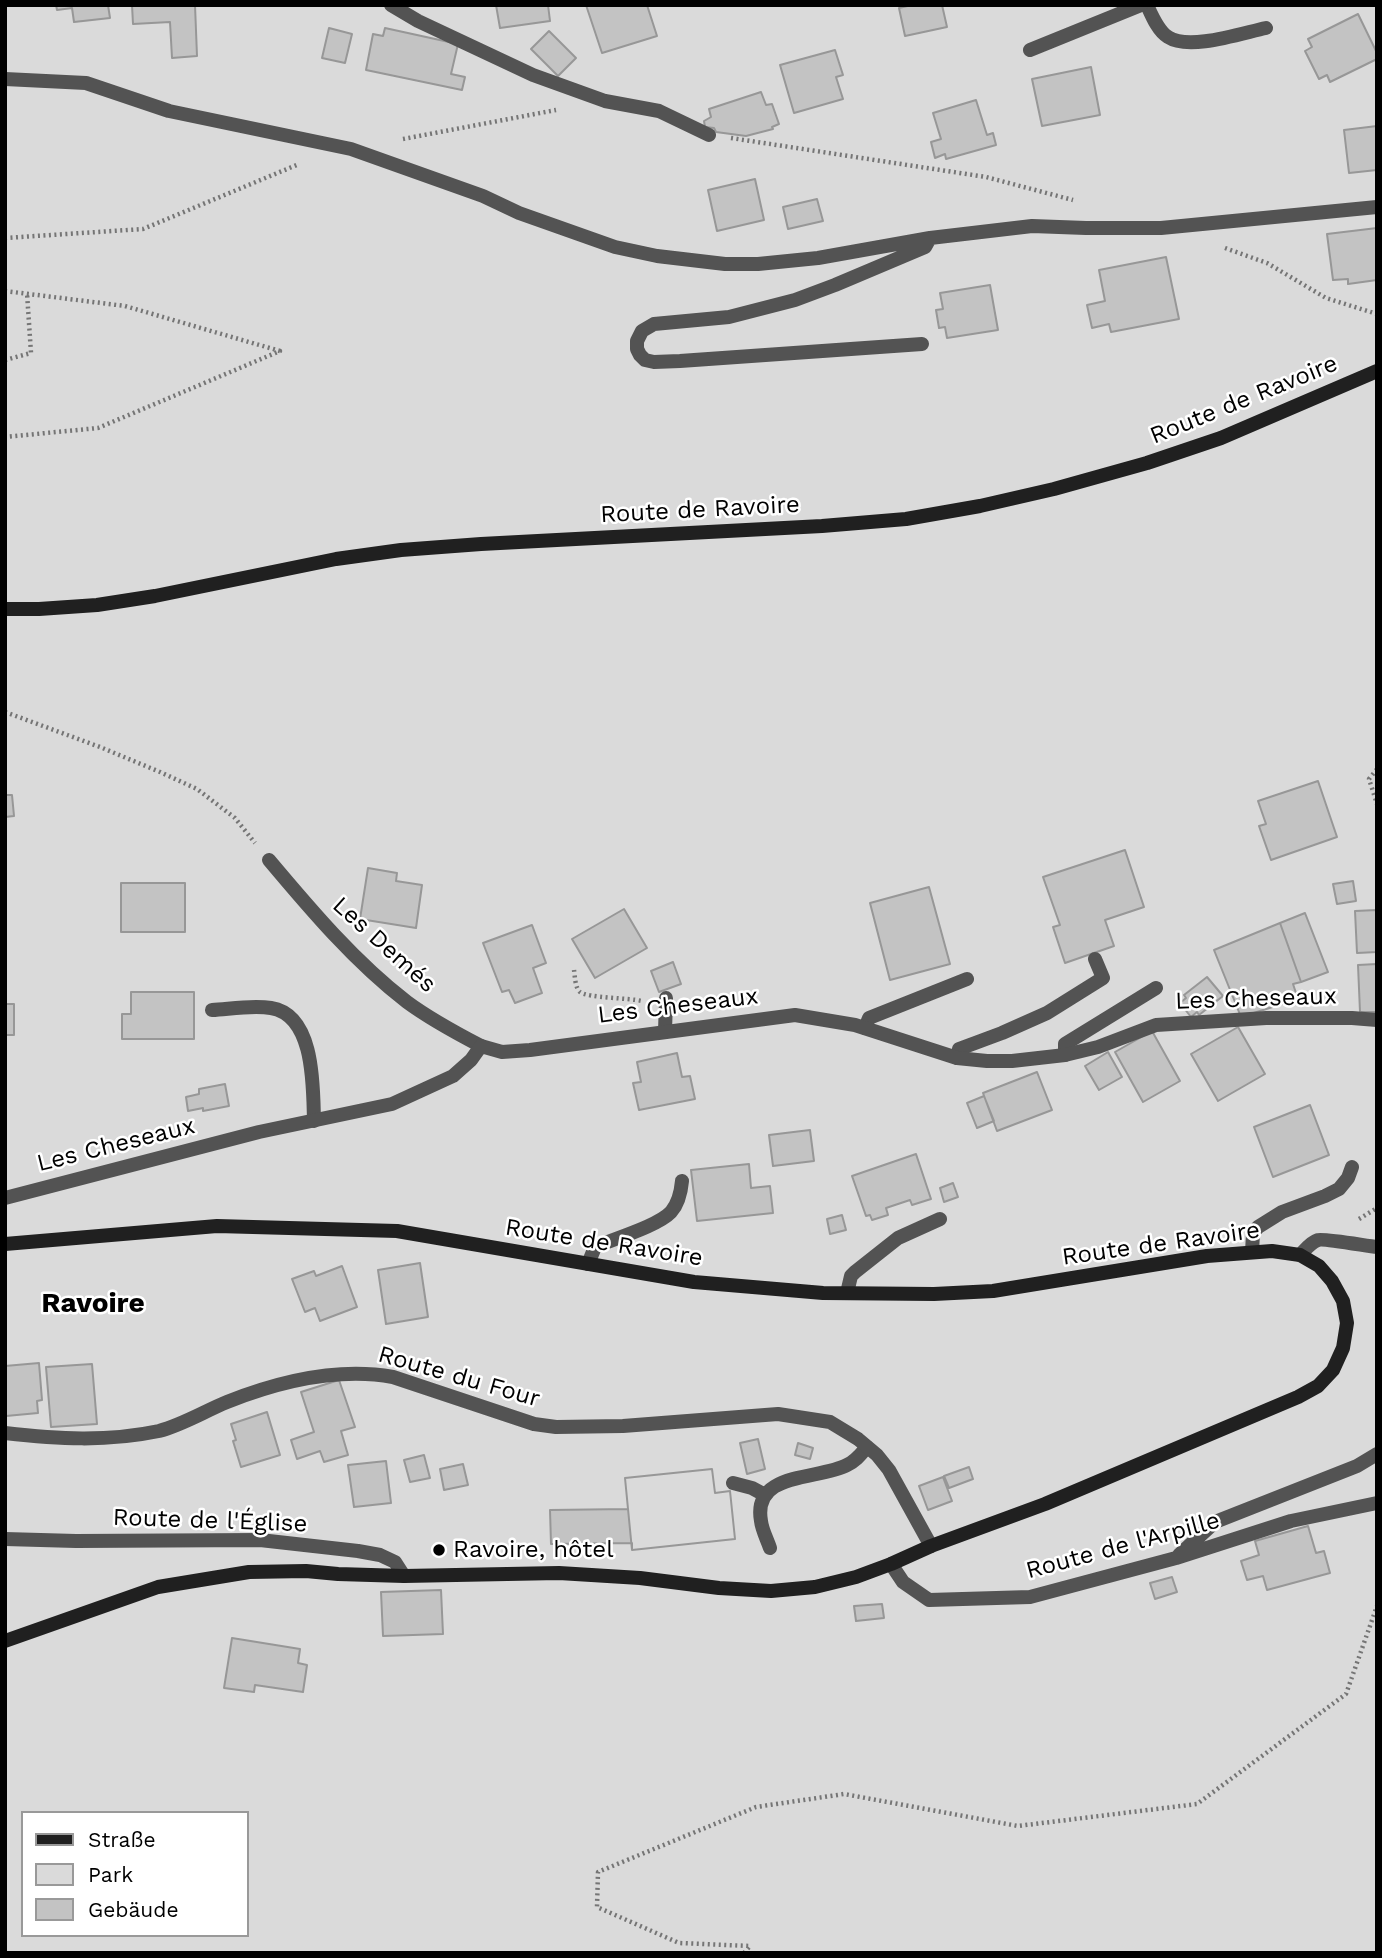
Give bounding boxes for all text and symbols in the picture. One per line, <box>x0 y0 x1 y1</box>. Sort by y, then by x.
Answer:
street label: Route de Ravoire <box>1146 349 1342 451</box>
street label: Route de Ravoire <box>600 490 800 530</box>
street label: Les Demés <box>326 891 442 999</box>
street label: Les Cheseaux <box>596 982 760 1030</box>
street label: Les Cheseaux <box>1175 982 1337 1016</box>
street label: Les Cheseaux <box>34 1111 198 1179</box>
street label: Route de Ravoire <box>503 1213 705 1273</box>
street label: Route de Ravoire <box>1060 1216 1262 1272</box>
district label: Ravoire <box>41 1287 145 1321</box>
street label: Route du Four <box>375 1340 543 1414</box>
street label: Route de l'Église <box>112 1503 308 1539</box>
street label: Route de l'Arpille <box>1023 1506 1223 1586</box>
place label: Ravoire, hôtel <box>453 1536 614 1564</box>
marker: Ravoire, hôtel <box>431 1542 447 1558</box>
legend <box>21 1811 248 1937</box>
text: Straße <box>88 1827 156 1852</box>
text: Park <box>88 1862 133 1887</box>
text: Gebäude <box>88 1897 179 1922</box>

